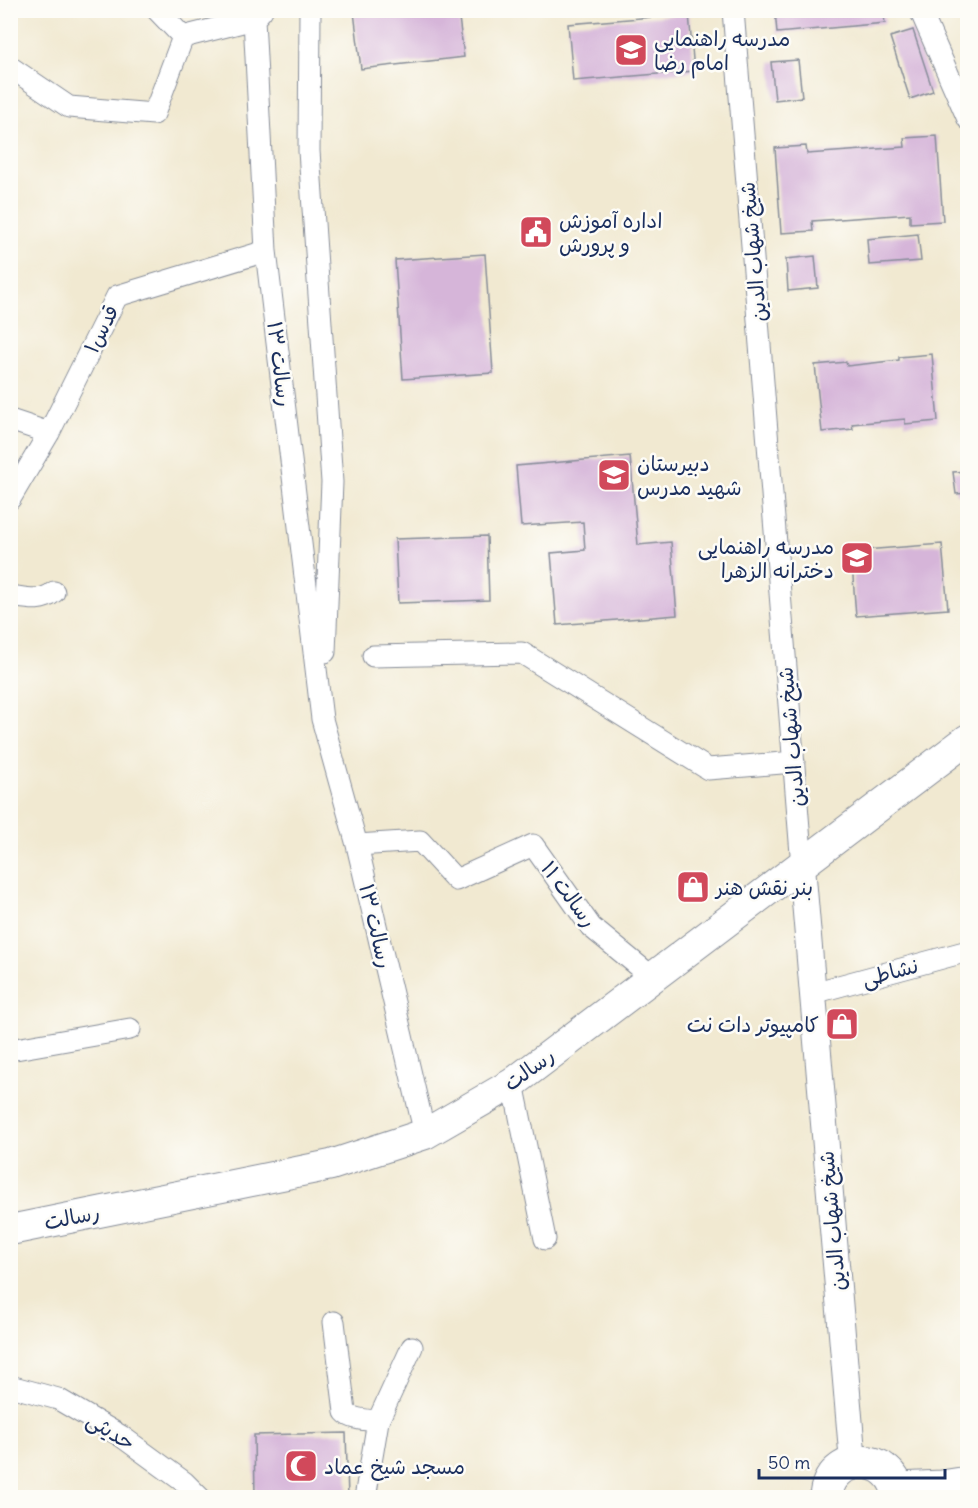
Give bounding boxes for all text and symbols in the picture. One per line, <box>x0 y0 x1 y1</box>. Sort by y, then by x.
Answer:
place label: مدرسه راهنمایی امام رضا <box>654 25 790 79</box>
school or university icon: مدرسه راهنمایی امام رضا <box>613 32 649 68</box>
street label: شیخ شهاب الدین <box>733 181 774 323</box>
place label: اداره آموزش و پرورش <box>559 207 662 258</box>
public building icon: اداره آموزش و پرورش <box>518 214 554 250</box>
street label: قدس۱ <box>77 300 125 358</box>
street label: رسالت ۱۳ <box>261 320 299 408</box>
place label: دبیرستان شهید مدرس <box>637 450 742 501</box>
school or university icon: دبیرستان شهید مدرس <box>596 457 632 493</box>
place label: مدرسه راهنمایی دخترانه الزهرا <box>698 533 834 584</box>
school or university icon: مدرسه راهنمایی دخترانه الزهرا <box>839 540 875 576</box>
street label: شیخ شهاب الدین <box>771 666 812 808</box>
street label: رسالت ۱۱ <box>535 855 603 933</box>
shop icon: بنر نقش هنر <box>675 869 711 905</box>
place label: بنر نقش هنر <box>714 874 813 901</box>
street label: رسالت ۱۳ <box>353 881 399 971</box>
street label: نشاطی <box>859 952 921 993</box>
shop icon: کامپیوتر دات نت <box>824 1006 860 1042</box>
place label: کامپیوتر دات نت <box>687 1011 819 1038</box>
street label: رسالت <box>498 1042 560 1096</box>
street label: شیخ شهاب الدین <box>812 1150 853 1292</box>
street label: رسالت <box>42 1198 102 1236</box>
street label: حدیثی <box>81 1406 140 1457</box>
scale bar <box>759 1442 945 1480</box>
mosque icon: مسجد شیخ عماد <box>283 1448 319 1484</box>
text: 50 m <box>768 1451 810 1474</box>
place label: مسجد شیخ عماد <box>324 1453 465 1481</box>

